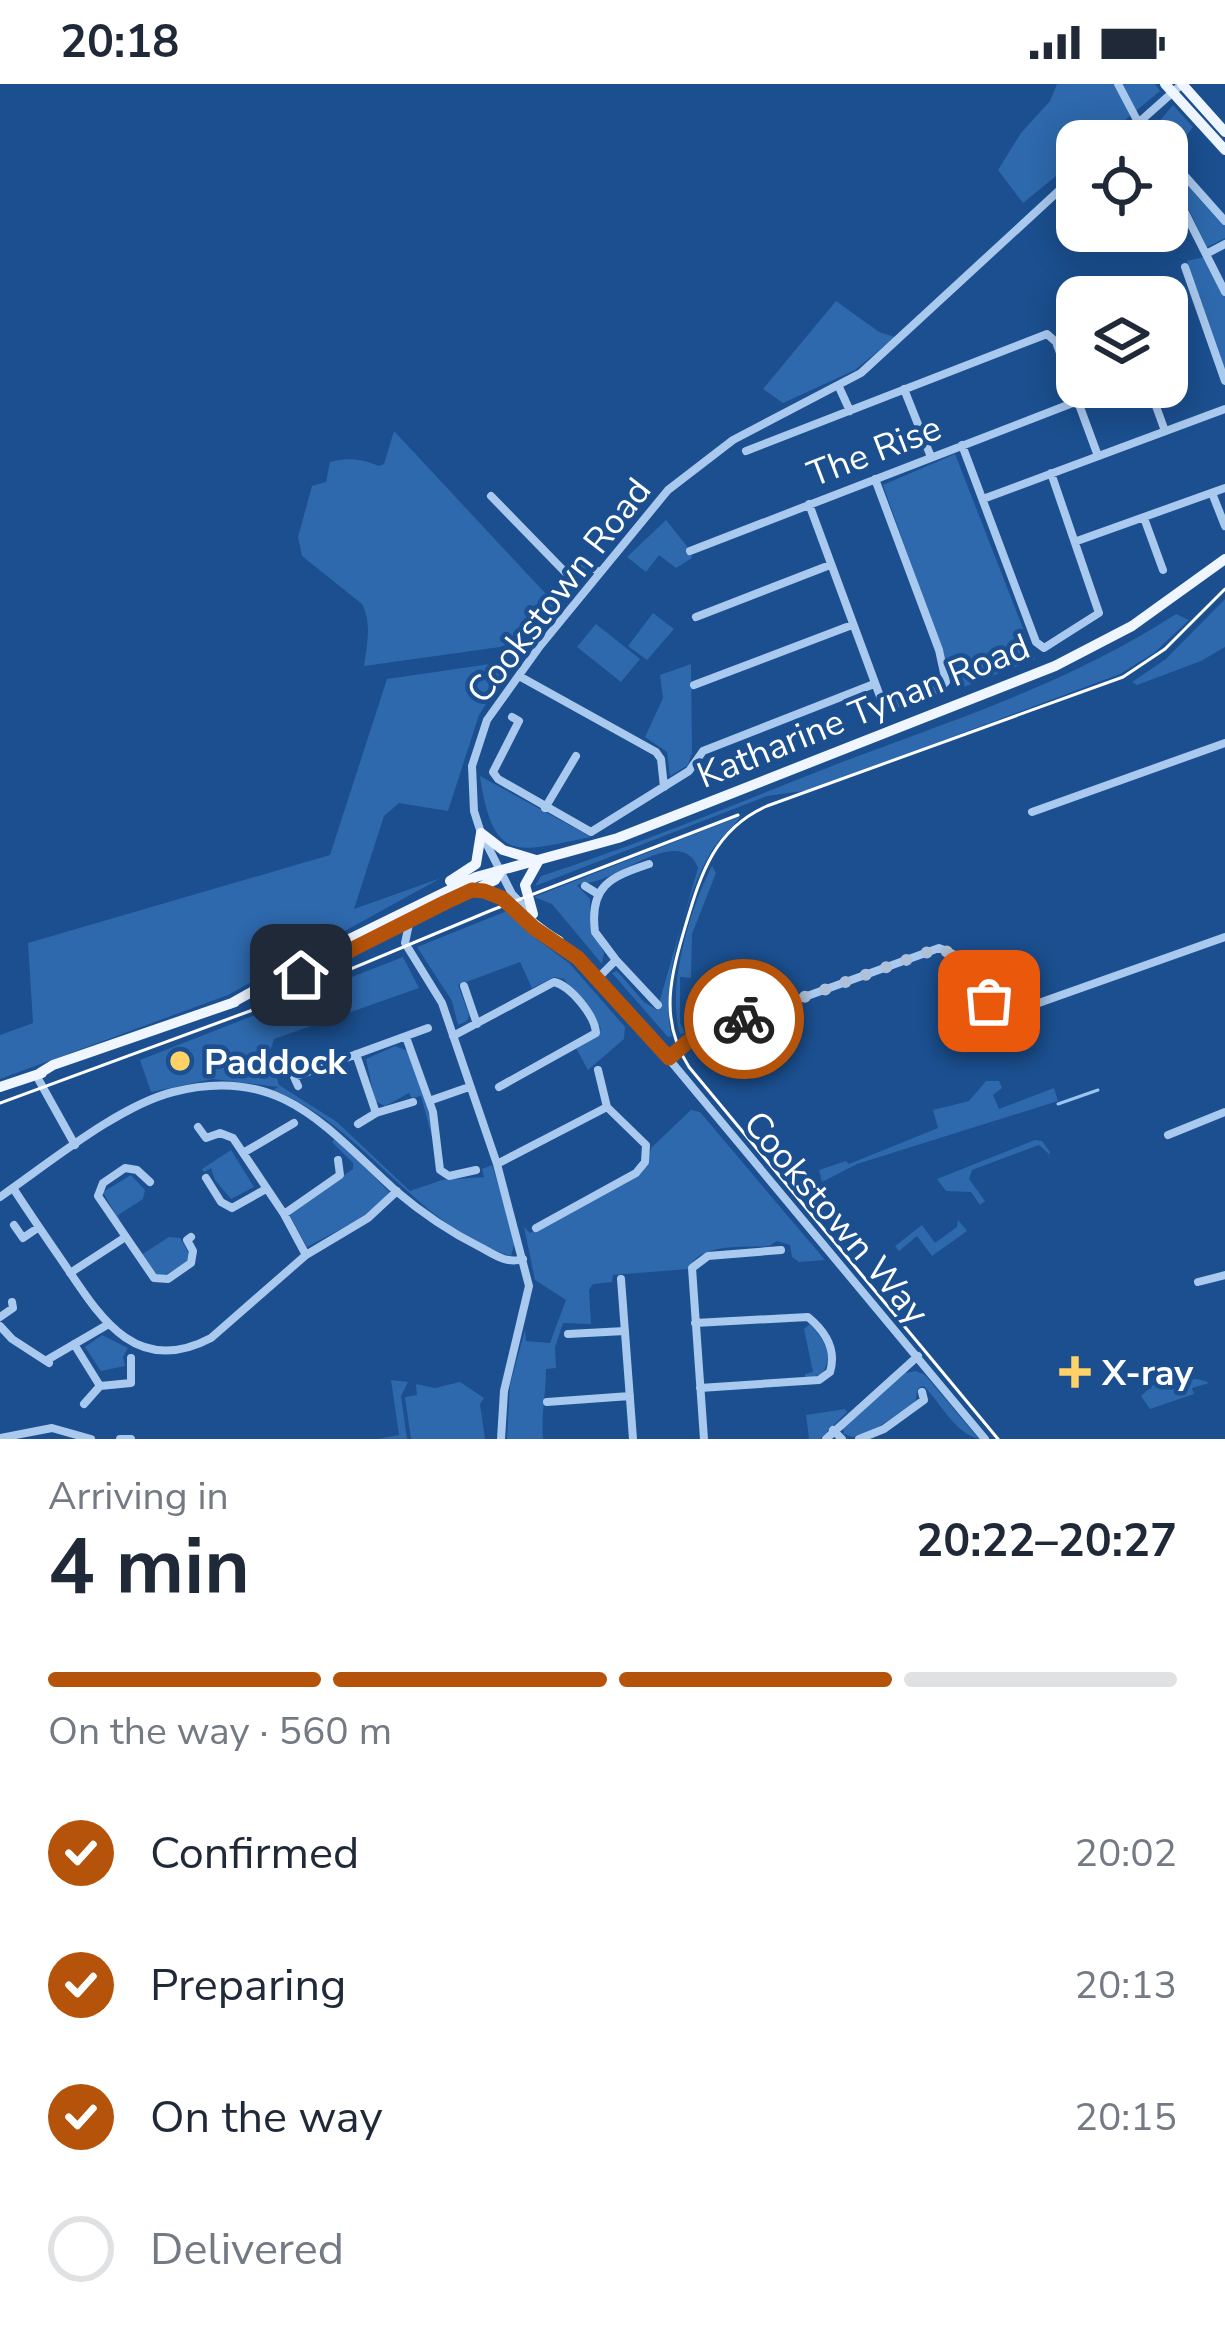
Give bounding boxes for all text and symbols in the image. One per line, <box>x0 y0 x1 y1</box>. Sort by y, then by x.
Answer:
text: 20:18 <box>60 12 179 73</box>
map controls <box>1056 120 1188 408</box>
button: locate <box>1056 120 1188 252</box>
button: layers <box>1056 276 1188 408</box>
street label: The Rise <box>801 404 948 499</box>
street label: Cookstown Road <box>456 468 663 714</box>
street label: Katharine Tynan Road <box>690 622 1037 801</box>
pin <box>250 924 352 1026</box>
icon: home <box>268 942 334 1008</box>
pin <box>938 950 1040 1052</box>
courier <box>684 959 804 1079</box>
icon: bag <box>956 968 1022 1034</box>
icon: bike <box>711 986 777 1052</box>
place label: Paddock <box>204 1038 347 1087</box>
marker: Paddock <box>167 1048 193 1074</box>
street label: Cookstown Way <box>732 1101 940 1336</box>
place label: X-ray <box>1101 1349 1194 1398</box>
marker: X-ray <box>1059 1356 1091 1388</box>
text: Arriving in <box>48 1470 229 1523</box>
text: 20:22–20:27 <box>916 1511 1177 1572</box>
text: 4 min <box>48 1514 250 1621</box>
text: On the way · 560 m <box>48 1705 392 1758</box>
icon: check <box>48 1820 114 1886</box>
text: Confirmed <box>150 1823 359 1884</box>
text: 20:02 <box>1075 1827 1177 1880</box>
icon: check <box>48 1952 114 2018</box>
text: Preparing <box>150 1955 346 2016</box>
text: 20:13 <box>1075 1959 1177 2012</box>
icon: check <box>48 2084 114 2150</box>
text: On the way <box>150 2087 383 2148</box>
text: 20:15 <box>1075 2091 1177 2144</box>
text: Delivered <box>150 2219 344 2280</box>

